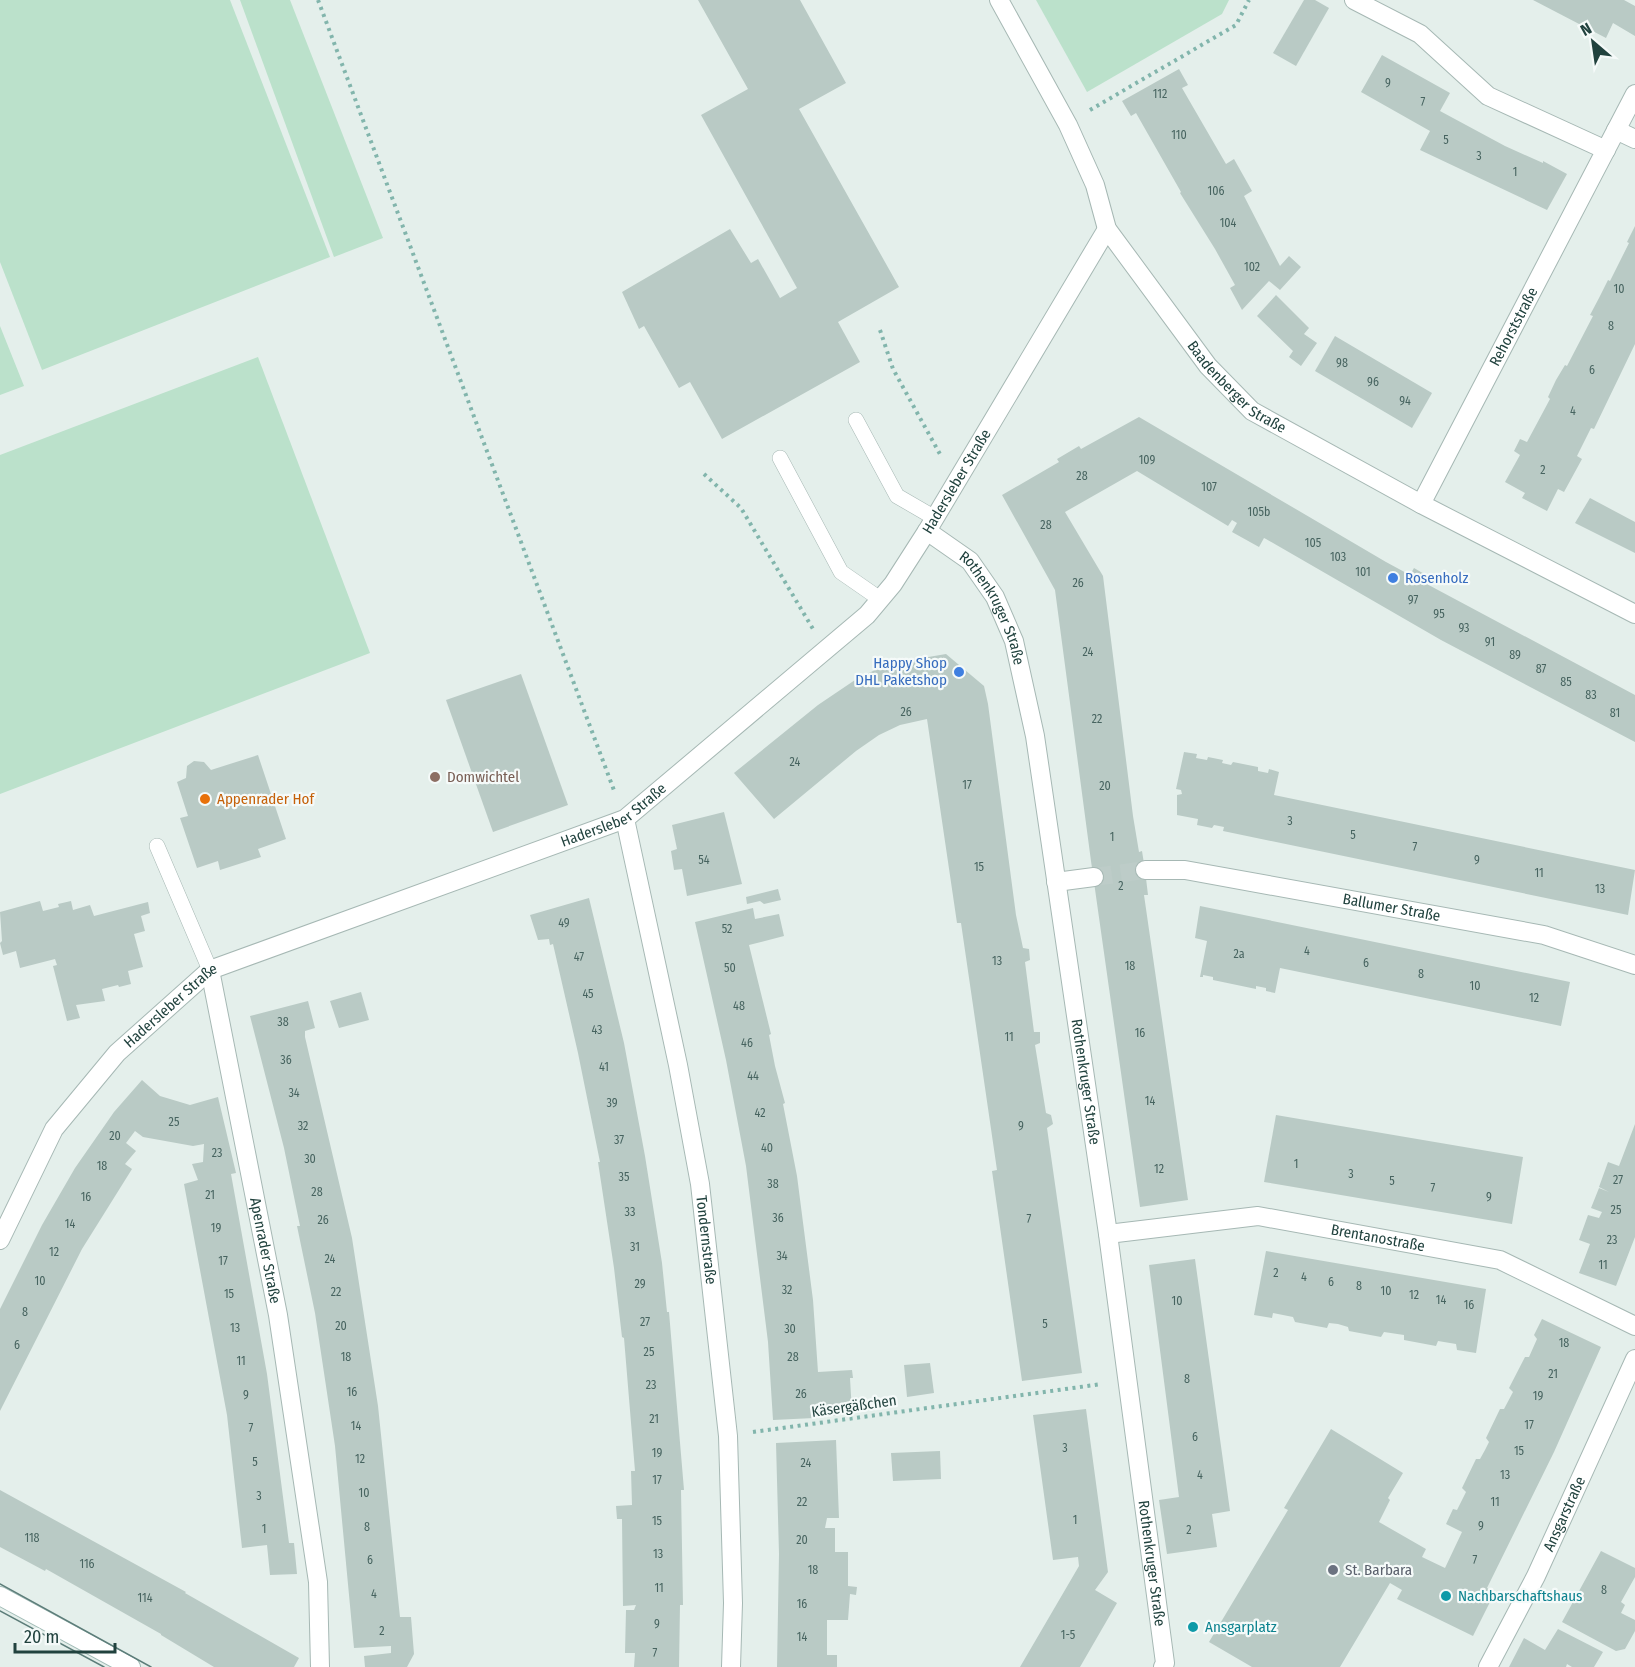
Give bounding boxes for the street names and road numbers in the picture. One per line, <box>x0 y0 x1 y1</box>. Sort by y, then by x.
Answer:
street label: Rehorststraße <box>1486 284 1542 369</box>
street label: Baadenberger Straße <box>1183 337 1289 437</box>
street label: Hadersleber Straße <box>918 426 995 537</box>
street label: Rothenkruger Straße <box>956 547 1028 667</box>
street label: Hadersleber Straße <box>558 779 670 851</box>
street label: Ballumer Straße <box>1341 890 1442 925</box>
street label: Hadersleber Straße <box>120 959 219 1051</box>
street label: Rothenkruger Straße <box>1068 1018 1104 1146</box>
street label: Tondernstraße <box>692 1195 720 1285</box>
street label: Apenrader Straße <box>246 1196 285 1305</box>
street label: Brentanostraße <box>1329 1220 1426 1255</box>
street label: Käsergäßchen <box>810 1391 898 1421</box>
street label: Ansgarstraße <box>1539 1474 1589 1554</box>
street label: Rothenkruger Straße <box>1134 1499 1169 1627</box>

